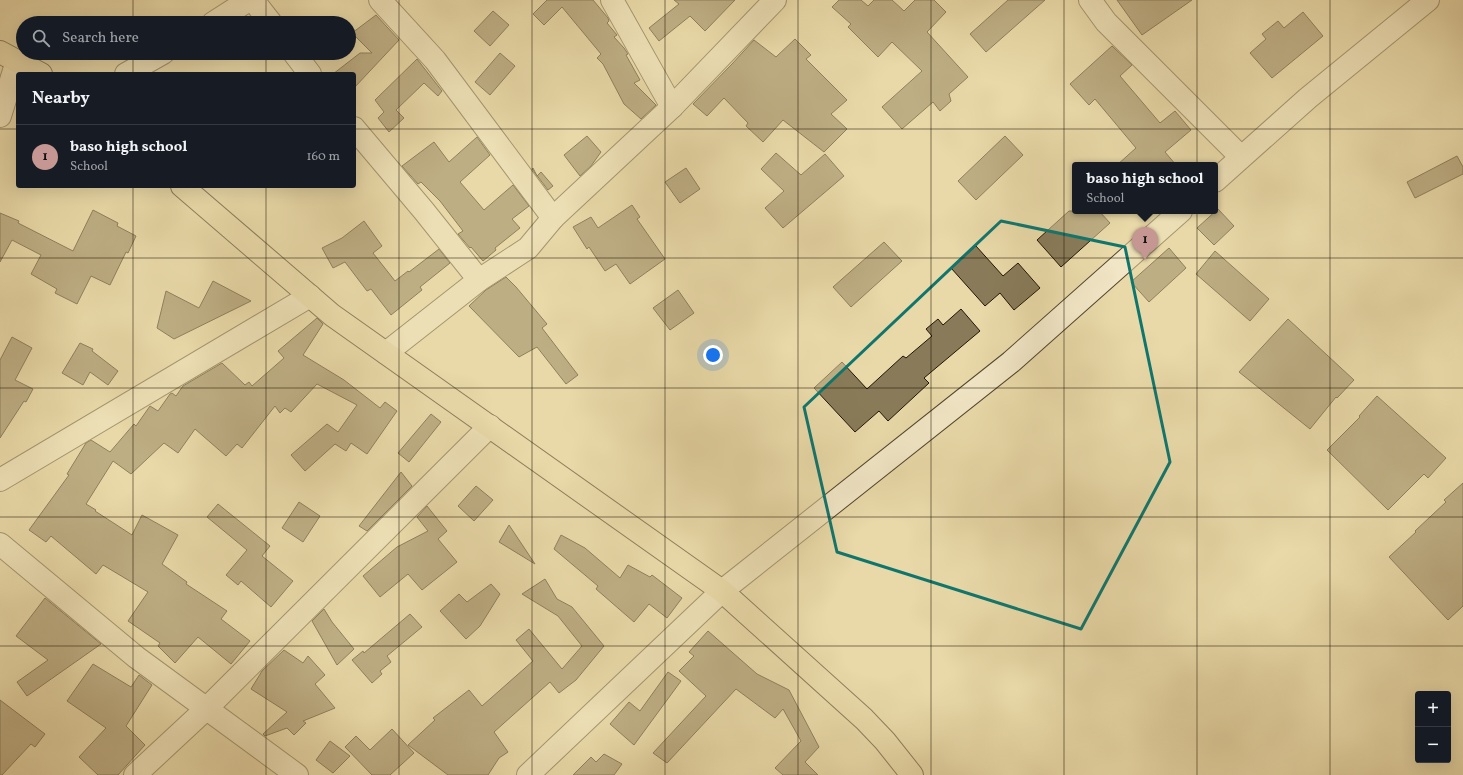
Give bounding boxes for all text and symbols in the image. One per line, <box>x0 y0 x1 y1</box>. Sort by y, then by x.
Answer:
search box <box>16 16 356 60</box>
icon: search <box>30 27 52 49</box>
text: Search here <box>62 28 139 49</box>
text: Nearby <box>32 87 90 110</box>
text: baso high school <box>70 137 187 158</box>
text: 1 <box>42 148 48 166</box>
text: 160 m <box>306 148 340 166</box>
text: School <box>70 158 108 176</box>
popup <box>1072 162 1218 214</box>
text: baso high school <box>1086 169 1204 190</box>
text: School <box>1086 190 1124 208</box>
pin: 1 <box>1132 227 1158 260</box>
your location <box>703 345 723 365</box>
map controls <box>1415 691 1451 763</box>
button: + <box>1415 691 1451 727</box>
button: − <box>1415 727 1451 763</box>

